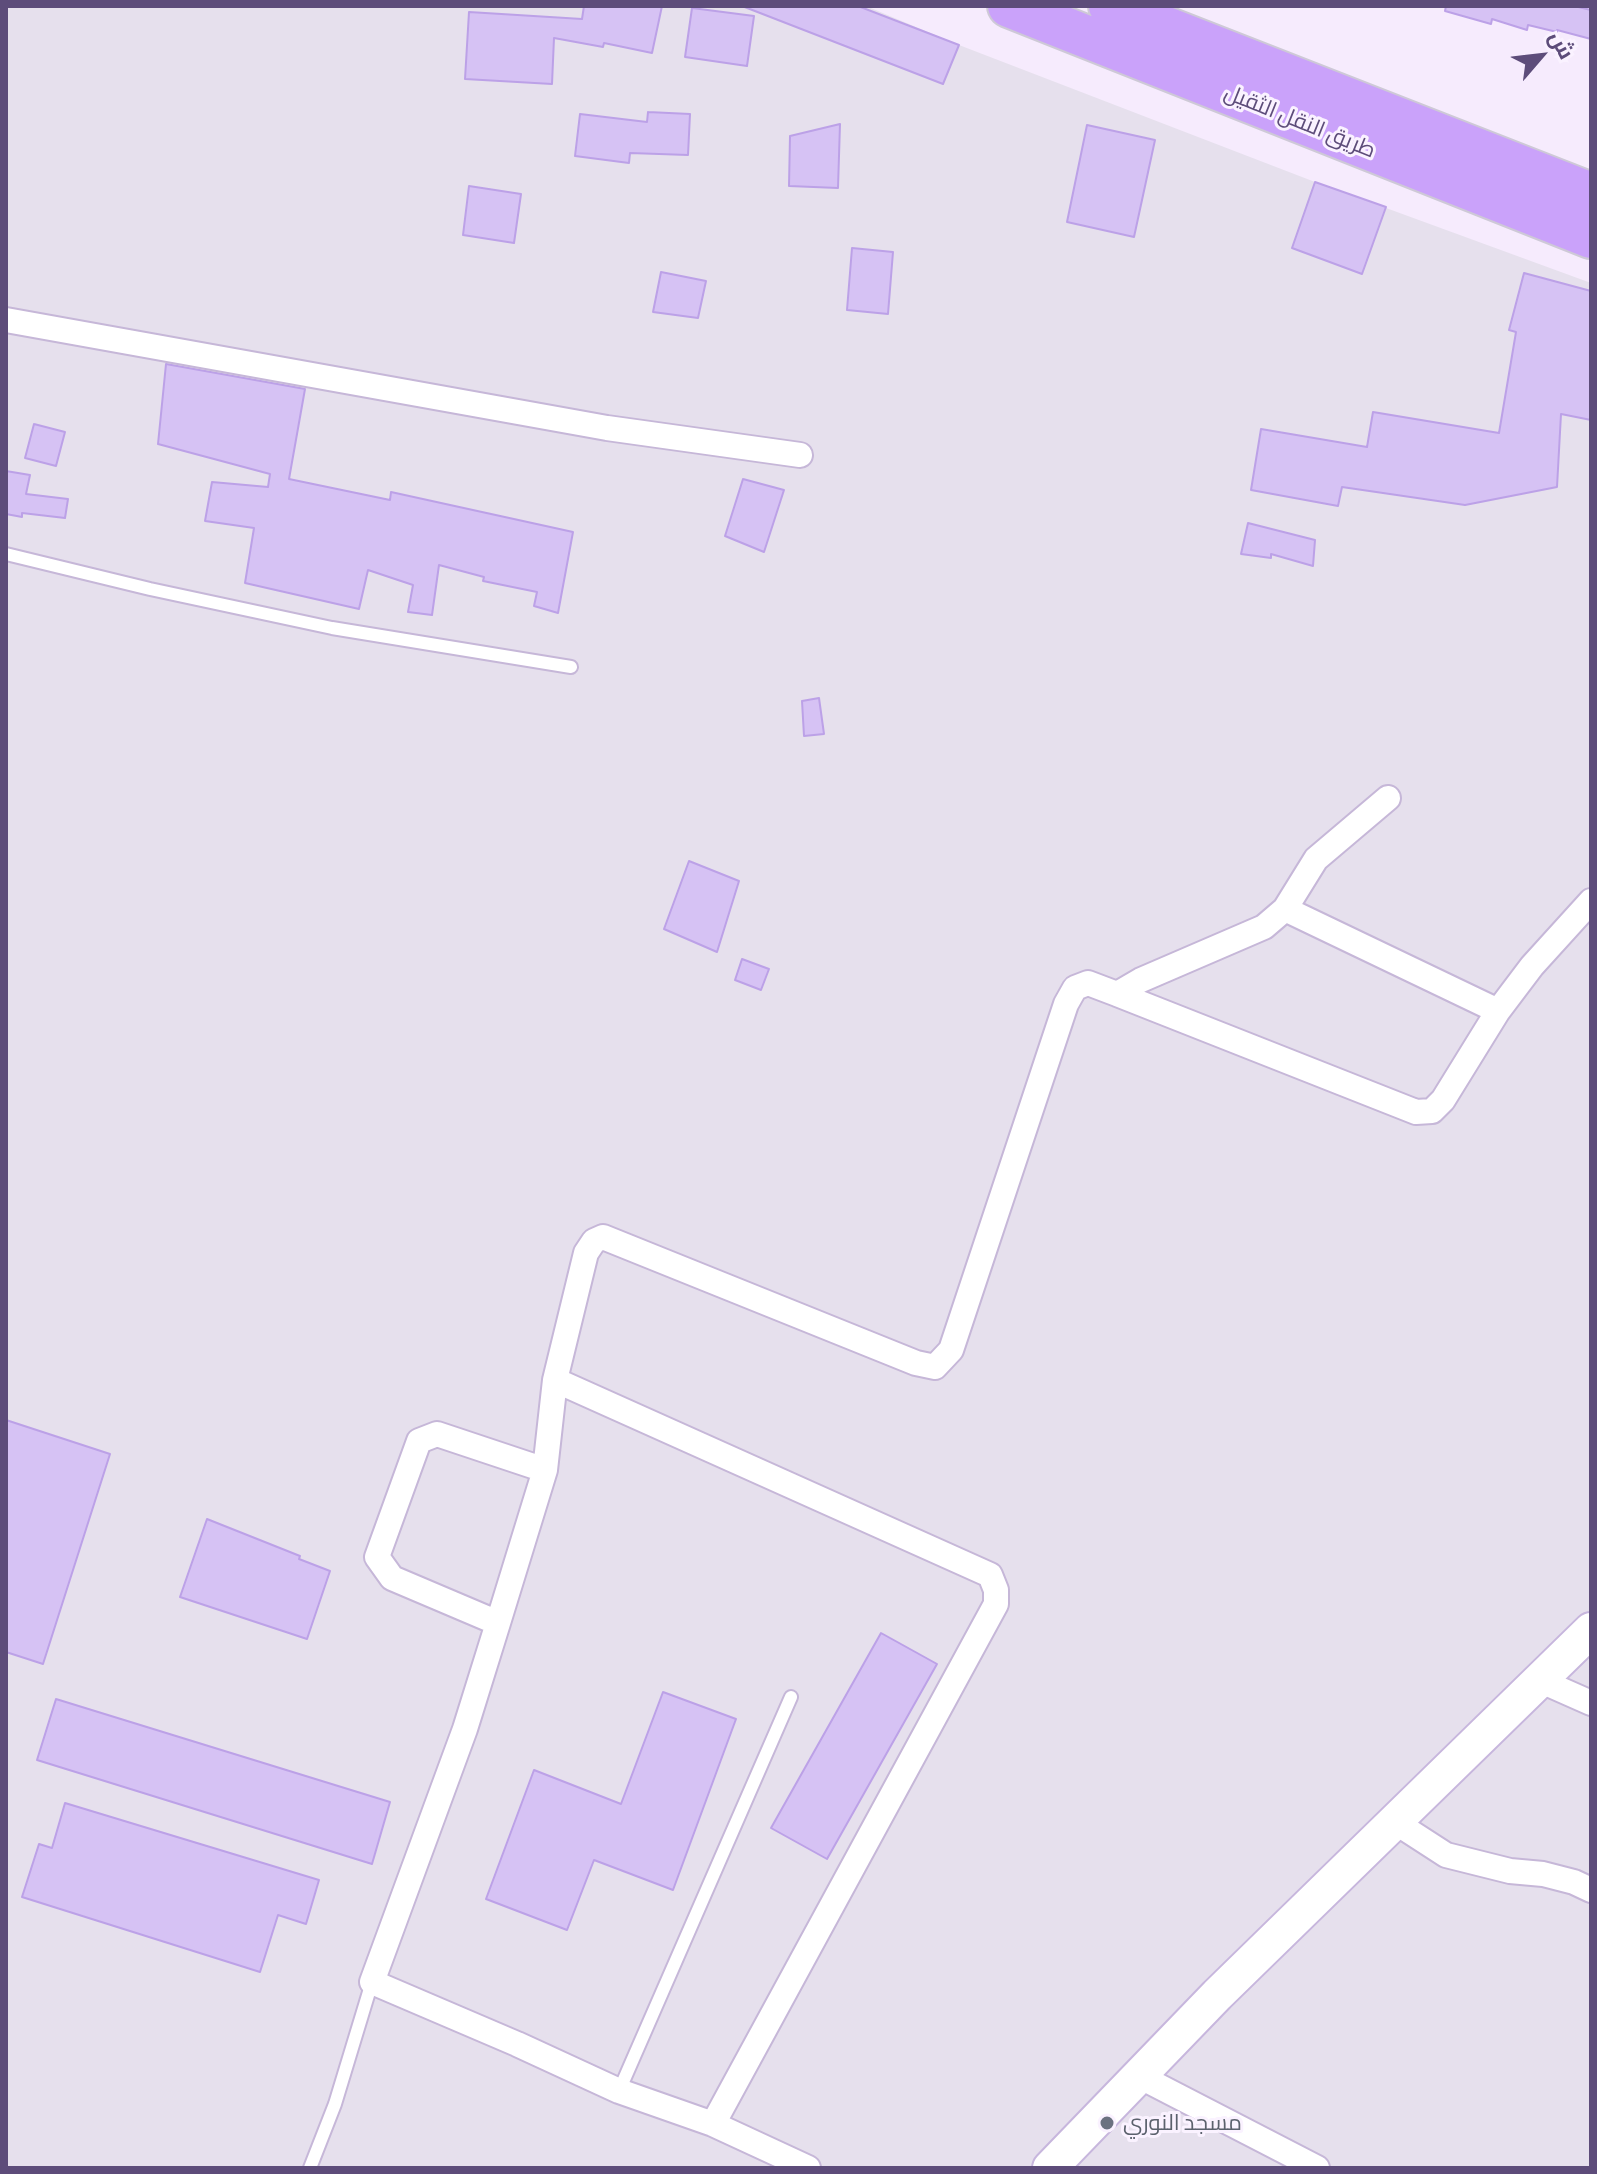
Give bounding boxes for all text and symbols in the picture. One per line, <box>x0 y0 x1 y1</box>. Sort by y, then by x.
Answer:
north arrow <box>1501 16 1581 96</box>
text: ش <box>1544 26 1581 63</box>
street label: طريق النقل الثقيل <box>1220 79 1380 163</box>
place label: مسجد النوري <box>1123 2110 1242 2136</box>
marker: مسجد النوري <box>1098 2114 1116 2132</box>

